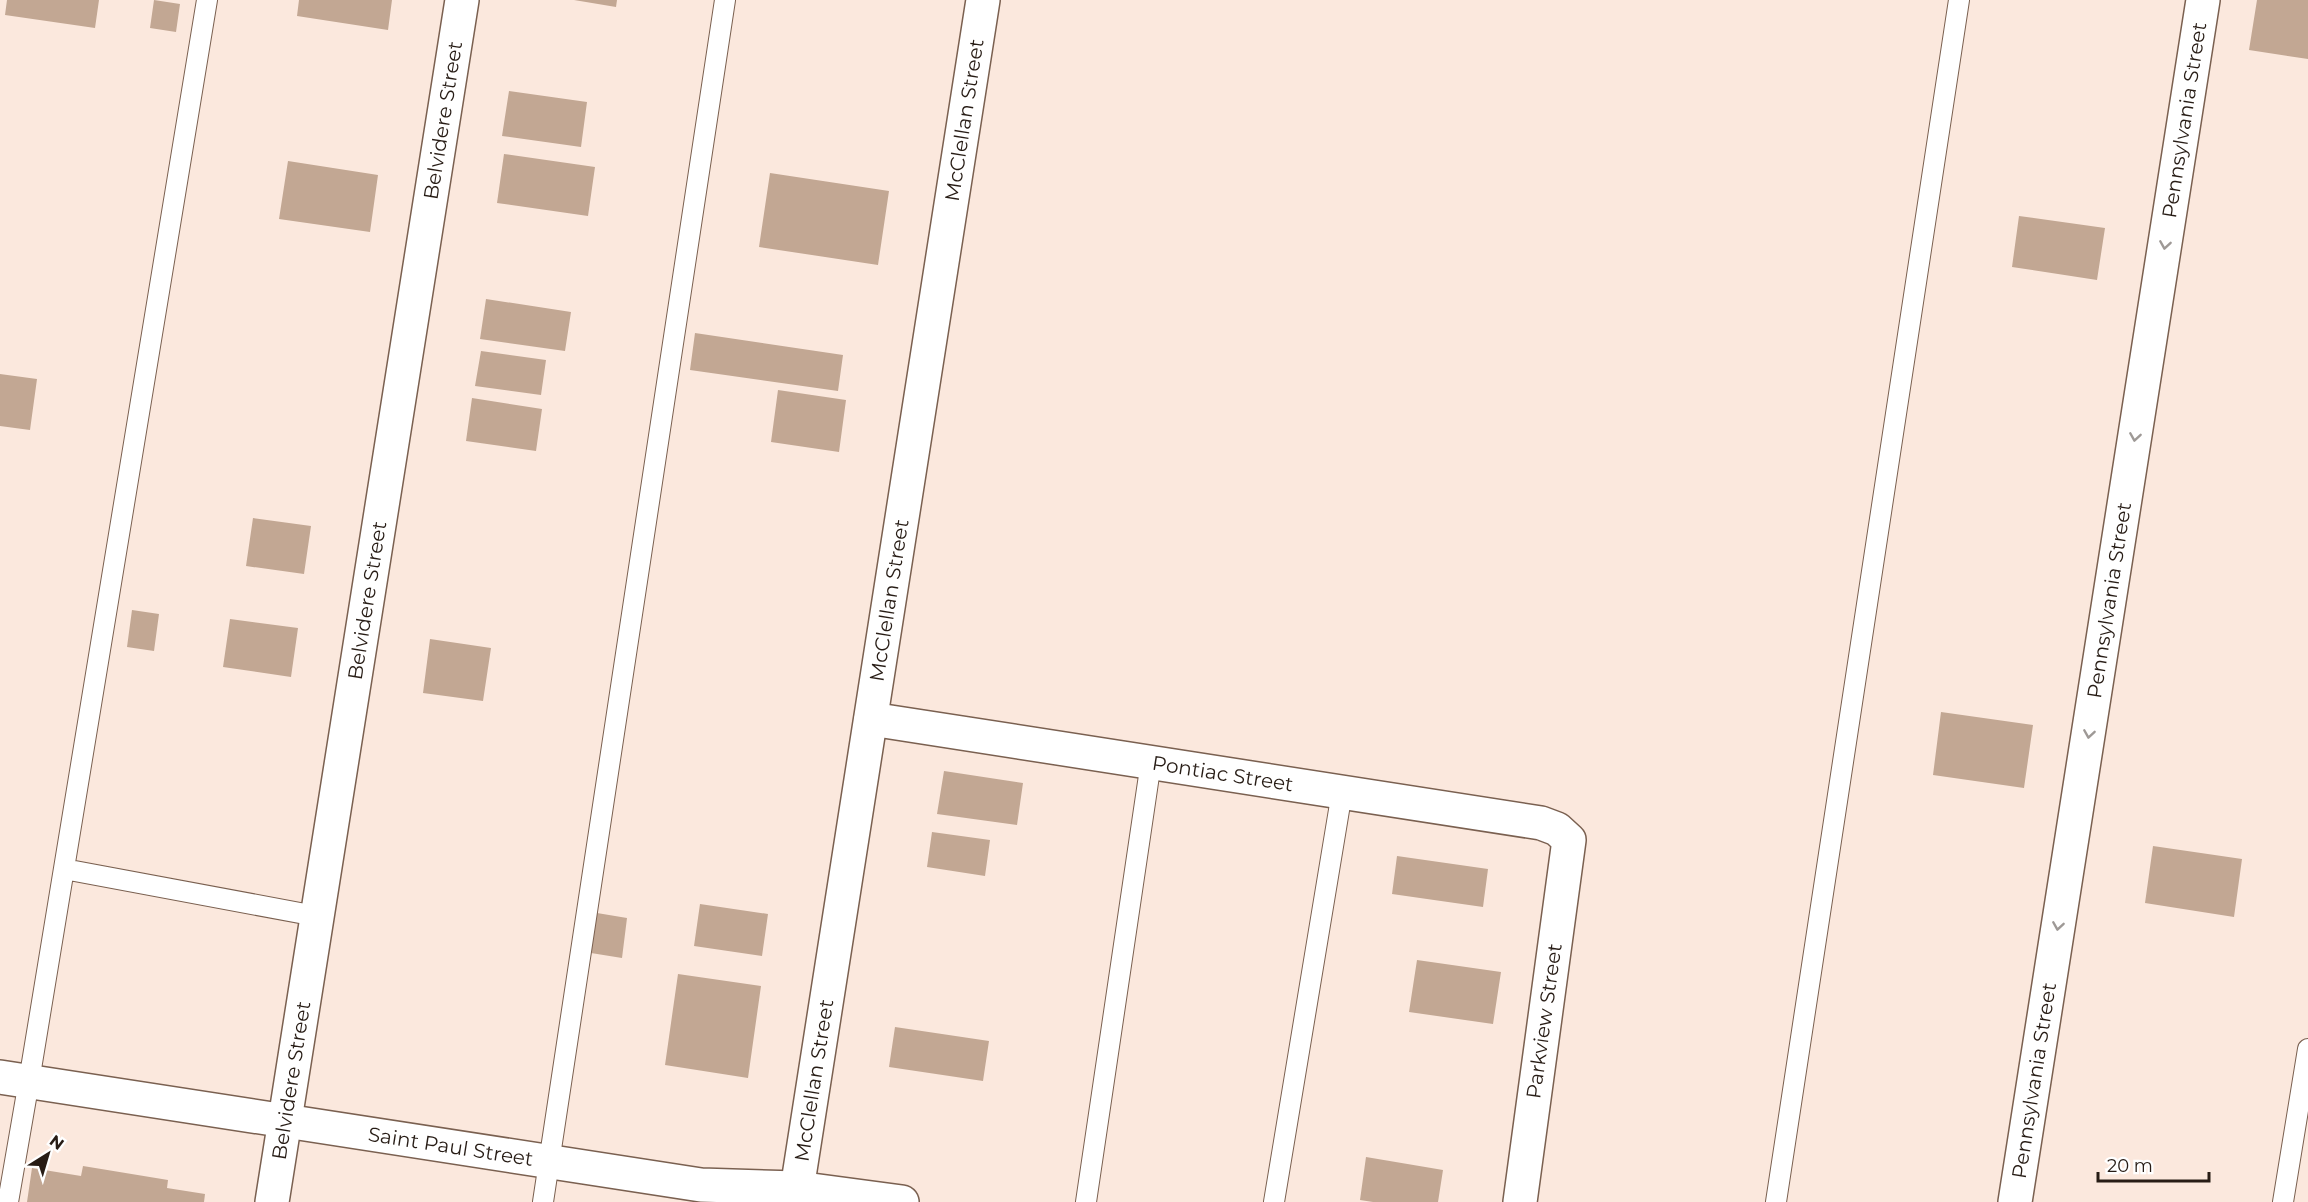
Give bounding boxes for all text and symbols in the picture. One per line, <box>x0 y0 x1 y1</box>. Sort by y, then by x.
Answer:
street label: Pennsylvania Street <box>2157 20 2211 220</box>
street label: McClellan Street <box>940 37 989 203</box>
street label: Belvidere Street <box>419 39 467 201</box>
one-way arrow <box>2159 239 2172 249</box>
one-way arrow <box>2129 432 2142 442</box>
street label: Pennsylvania Street <box>2082 501 2136 700</box>
street label: McClellan Street <box>865 517 914 683</box>
street label: Belvidere Street <box>343 520 391 681</box>
one-way arrow <box>2083 729 2095 738</box>
street label: Pontiac Street <box>1151 751 1295 796</box>
one-way arrow <box>2053 922 2065 931</box>
street label: Parkview Street <box>1521 942 1567 1100</box>
street label: Pennsylvania Street <box>2007 981 2061 1180</box>
street label: McClellan Street <box>789 998 839 1163</box>
street label: Belvidere Street <box>267 1000 316 1161</box>
street label: Saint Paul Street <box>366 1122 535 1171</box>
north arrow <box>18 1124 78 1184</box>
text: N <box>46 1131 68 1154</box>
scale bar <box>2098 1145 2209 1183</box>
text: 20 m <box>2107 1155 2153 1177</box>

